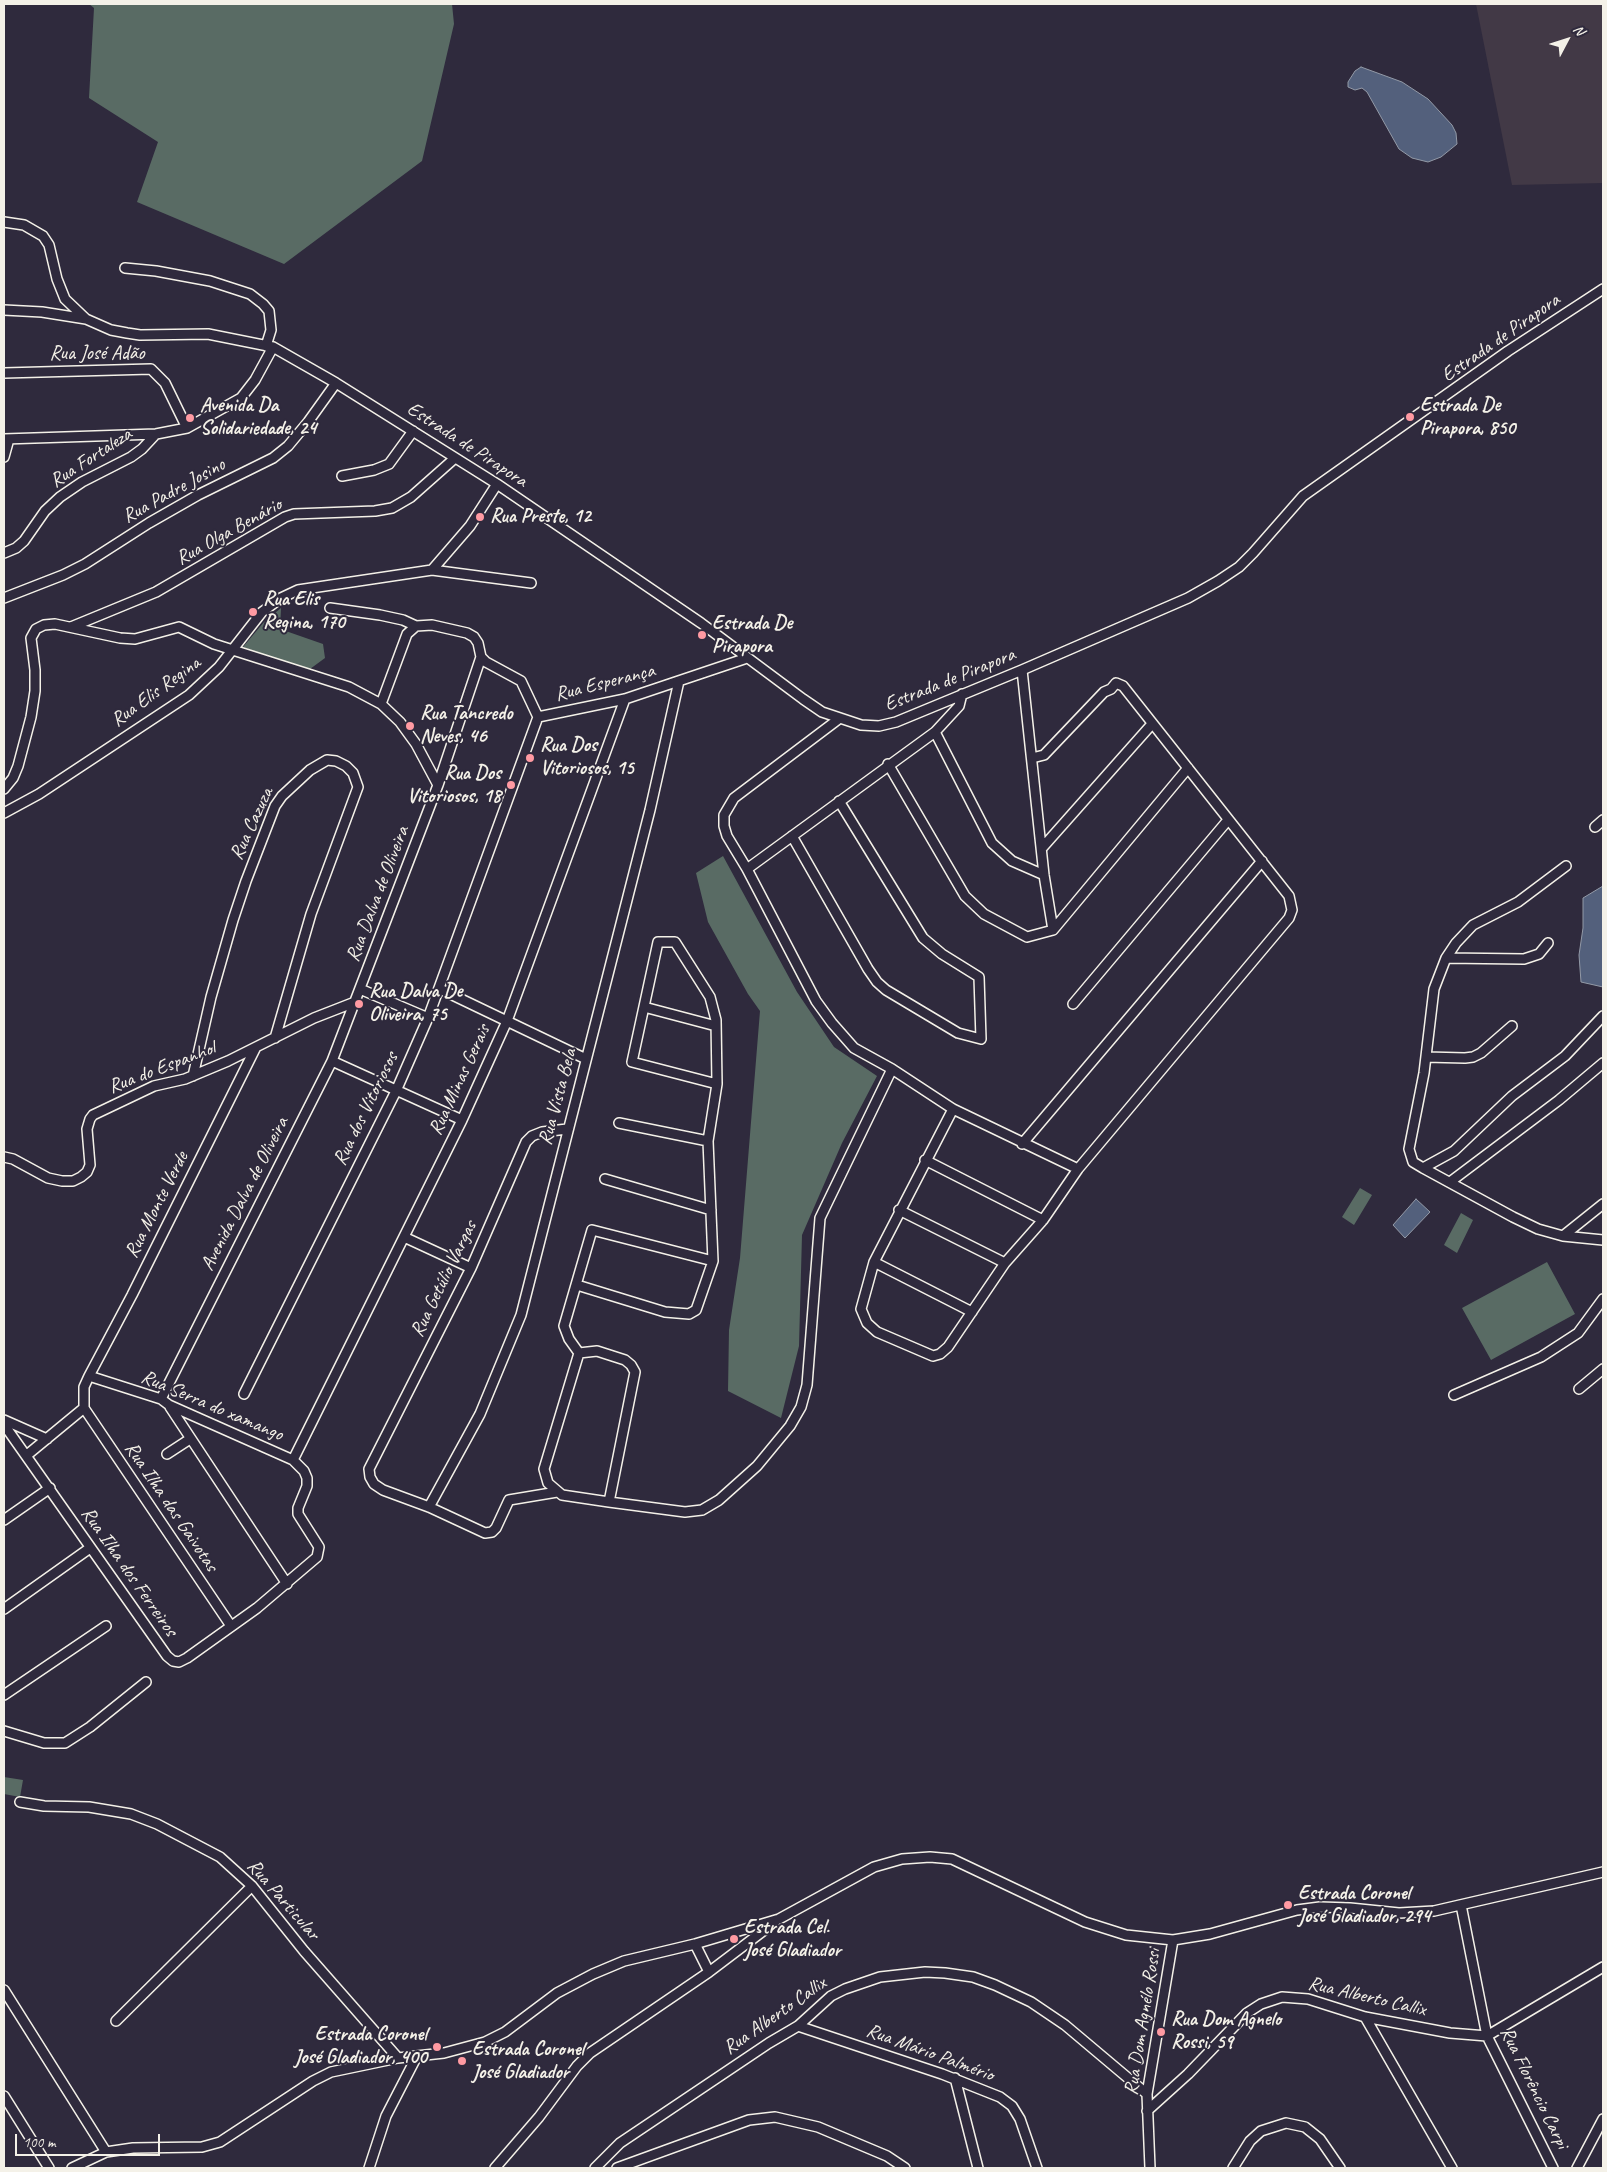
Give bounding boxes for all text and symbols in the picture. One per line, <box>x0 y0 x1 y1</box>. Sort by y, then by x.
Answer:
north arrow <box>1542 15 1592 65</box>
text: N <box>1570 21 1588 39</box>
street label: Estrada de Pirapora <box>1437 288 1565 388</box>
street label: Rua José Adão <box>49 342 145 366</box>
place label: Avenida Da Solidariedade, 24 <box>200 394 317 441</box>
place label: Estrada De Pirapora, 850 <box>1420 394 1515 441</box>
street label: Estrada de Pirapora <box>402 397 532 493</box>
marker: Estrada De Pirapora, 850 <box>1404 411 1416 423</box>
marker: Avenida Da Solidariedade, 24 <box>184 412 196 424</box>
street label: Rua Fortaleza <box>46 423 136 493</box>
street label: Rua Padre Josino <box>118 453 230 529</box>
street label: Rua Olga Benário <box>172 493 286 571</box>
place label: Rua Preste, 12 <box>490 505 591 529</box>
marker: Rua Preste, 12 <box>474 511 486 523</box>
place label: Rua Elis Regina, 170 <box>263 588 345 635</box>
marker: Rua Elis Regina, 170 <box>247 606 259 618</box>
place label: Estrada De Pirapora <box>712 612 792 659</box>
marker: Estrada De Pirapora <box>696 629 708 641</box>
street label: Estrada de Pirapora <box>881 643 1019 717</box>
street label: Rua Elis Regina <box>107 651 205 733</box>
street label: Rua Esperança <box>553 659 657 707</box>
place label: Rua Tancredo Neves, 46 <box>420 702 513 749</box>
marker: Rua Tancredo Neves, 46 <box>404 720 416 732</box>
place label: Rua Dos Vitoriosos, 15 <box>540 734 634 781</box>
marker: Rua Dos Vitoriosos, 15 <box>524 752 536 764</box>
place label: Rua Dos Vitoriosos, 18 <box>407 762 501 809</box>
marker: Rua Dos Vitoriosos, 18 <box>505 779 517 791</box>
street label: Rua Cazuza <box>225 784 279 864</box>
street label: Rua Dalva de Oliveira <box>341 823 415 965</box>
place label: Rua Dalva De Oliveira, 75 <box>369 980 462 1027</box>
marker: Rua Dalva De Oliveira, 75 <box>353 998 365 1010</box>
street label: Rua Minas Gerais <box>424 1021 496 1139</box>
street label: Rua do Espanhol <box>105 1037 219 1099</box>
street label: Rua Vista Bela <box>534 1046 582 1148</box>
street label: Rua dos Vitoriosos <box>328 1049 404 1169</box>
street label: Avenida Dalva de Oliveira <box>196 1113 294 1275</box>
street label: Rua Monte Verde <box>120 1148 194 1262</box>
street label: Rua Getúlio Vargas <box>406 1217 482 1341</box>
street label: Rua Serra do xamango <box>137 1365 287 1447</box>
street label: Rua Ilha das Gaivotas <box>119 1438 223 1576</box>
street label: Rua Ilha dos Ferreiros <box>75 1503 183 1641</box>
street label: Rua Particular <box>241 1855 325 1945</box>
place label: Estrada Coronel José Gladiador, 294 <box>1298 1882 1431 1929</box>
marker: Estrada Coronel José Gladiador, 294 <box>1282 1899 1294 1911</box>
place label: Estrada Cel. José Gladiador <box>744 1916 841 1963</box>
marker: Estrada Cel. José Gladiador <box>728 1933 740 1945</box>
street label: Rua Dom Agnélo Rossi <box>1120 1947 1166 2097</box>
street label: Rua Alberto Callix <box>719 1972 831 2060</box>
street label: Rua Alberto Callix <box>1306 1972 1428 2022</box>
place label: Rua Dom Agnelo Rossi, 59 <box>1171 2008 1281 2055</box>
street label: Rua Mário Palmério <box>863 2019 997 2087</box>
place label: Estrada Coronel José Gladiador, 400 <box>294 2023 427 2070</box>
street label: Rua Florêncio Carpi <box>1494 2023 1574 2153</box>
marker: Rua Dom Agnelo Rossi, 59 <box>1155 2026 1167 2038</box>
place label: Estrada Coronel José Gladiador <box>472 2038 584 2085</box>
marker: Estrada Coronel José Gladiador, 400 <box>431 2041 443 2053</box>
marker: Estrada Coronel José Gladiador <box>456 2055 468 2067</box>
scale bar <box>18 2124 162 2156</box>
text: 100 m <box>23 2133 55 2152</box>

